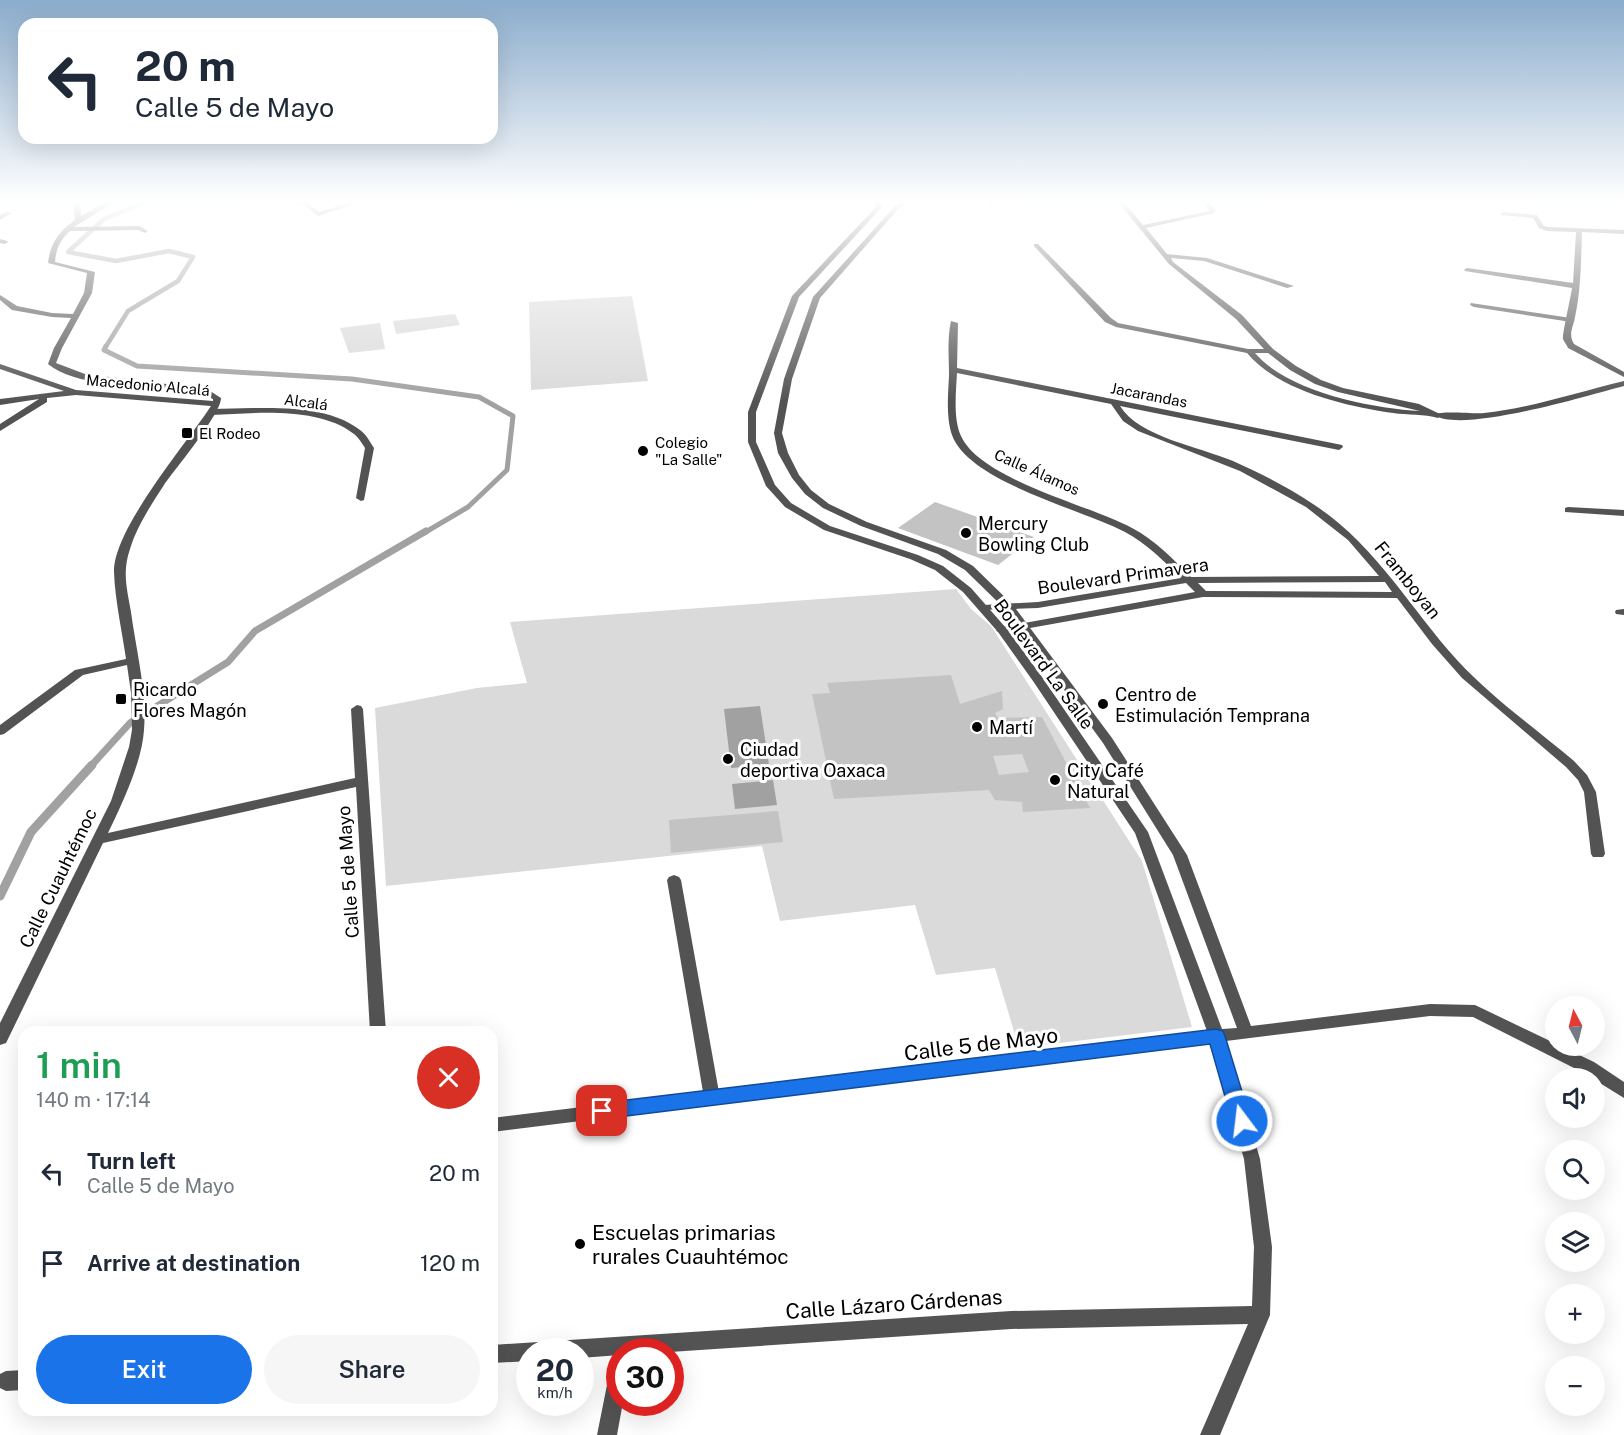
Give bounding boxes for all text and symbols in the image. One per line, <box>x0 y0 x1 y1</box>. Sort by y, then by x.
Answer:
text: 20 m <box>135 41 236 90</box>
icon: left <box>36 42 114 120</box>
text: Calle 5 de Mayo <box>135 91 334 123</box>
street label: Macedonio Alcalá <box>86 371 210 399</box>
street label: Jacarandas <box>1109 379 1189 411</box>
street label: Alcalá <box>283 391 329 413</box>
place label: El Rodeo <box>199 425 261 442</box>
marker: El Rodeo <box>180 426 194 440</box>
place label: Colegio "La Salle" <box>655 434 722 468</box>
marker: Colegio "La Salle" <box>636 444 650 458</box>
street label: Calle Álamos <box>992 446 1082 498</box>
place label: Mercury Bowling Club <box>978 513 1089 555</box>
marker: Mercury Bowling Club <box>959 526 973 540</box>
street label: Framboyan <box>1370 537 1446 623</box>
street label: Boulevard Primavera <box>1036 554 1210 598</box>
street label: Boulevard La Salle <box>990 595 1098 733</box>
place label: Ricardo Flores Magón <box>133 679 247 721</box>
place label: Centro de Estimulación Temprana <box>1115 684 1310 726</box>
marker: Ricardo Flores Magón <box>114 692 128 706</box>
marker: Centro de Estimulación Temprana <box>1096 697 1110 711</box>
place label: Martí <box>989 717 1034 738</box>
marker: Martí <box>970 720 984 734</box>
place label: Ciudad deportiva Oaxaca <box>740 739 885 781</box>
marker: Ciudad deportiva Oaxaca <box>721 752 735 766</box>
place label: City Café Natural <box>1067 760 1144 802</box>
marker: City Café Natural <box>1048 773 1062 787</box>
street label: Calle Cuauhtémoc <box>15 805 101 951</box>
street label: Calle 5 de Mayo <box>333 805 363 939</box>
north arrow <box>1545 996 1605 1056</box>
map controls <box>1545 996 1605 1416</box>
street label: Calle 5 de Mayo <box>903 1022 1059 1066</box>
text: 1 min <box>36 1044 122 1086</box>
button: close <box>417 1046 480 1109</box>
button: sound <box>1545 1068 1605 1128</box>
pin <box>576 1085 627 1136</box>
text: 140 m · 17:14 <box>36 1088 151 1112</box>
position arrow <box>1210 1089 1274 1153</box>
icon: arrive <box>585 1094 618 1127</box>
button: search <box>1545 1140 1605 1200</box>
text: Turn left <box>87 1148 176 1174</box>
icon: left <box>36 1157 69 1190</box>
text: 20 m <box>429 1160 480 1186</box>
text: Calle 5 de Mayo <box>87 1174 235 1198</box>
button: layers <box>1545 1212 1605 1272</box>
place label: Escuelas primarias rurales Cuauhtémoc <box>592 1220 789 1269</box>
marker: Escuelas primarias rurales Cuauhtémoc <box>573 1237 587 1251</box>
icon: arrive <box>36 1247 69 1280</box>
text: Arrive at destination <box>87 1250 300 1276</box>
text: 120 m <box>420 1250 480 1276</box>
street label: Calle Lázaro Cárdenas <box>785 1284 1003 1324</box>
button: + <box>1545 1284 1605 1344</box>
button: Exit <box>36 1335 252 1404</box>
button: Share <box>264 1335 480 1404</box>
speed limit sign: 30 <box>606 1338 684 1416</box>
text: 20 <box>536 1352 574 1388</box>
button: − <box>1545 1356 1605 1416</box>
text: km/h <box>537 1384 573 1401</box>

